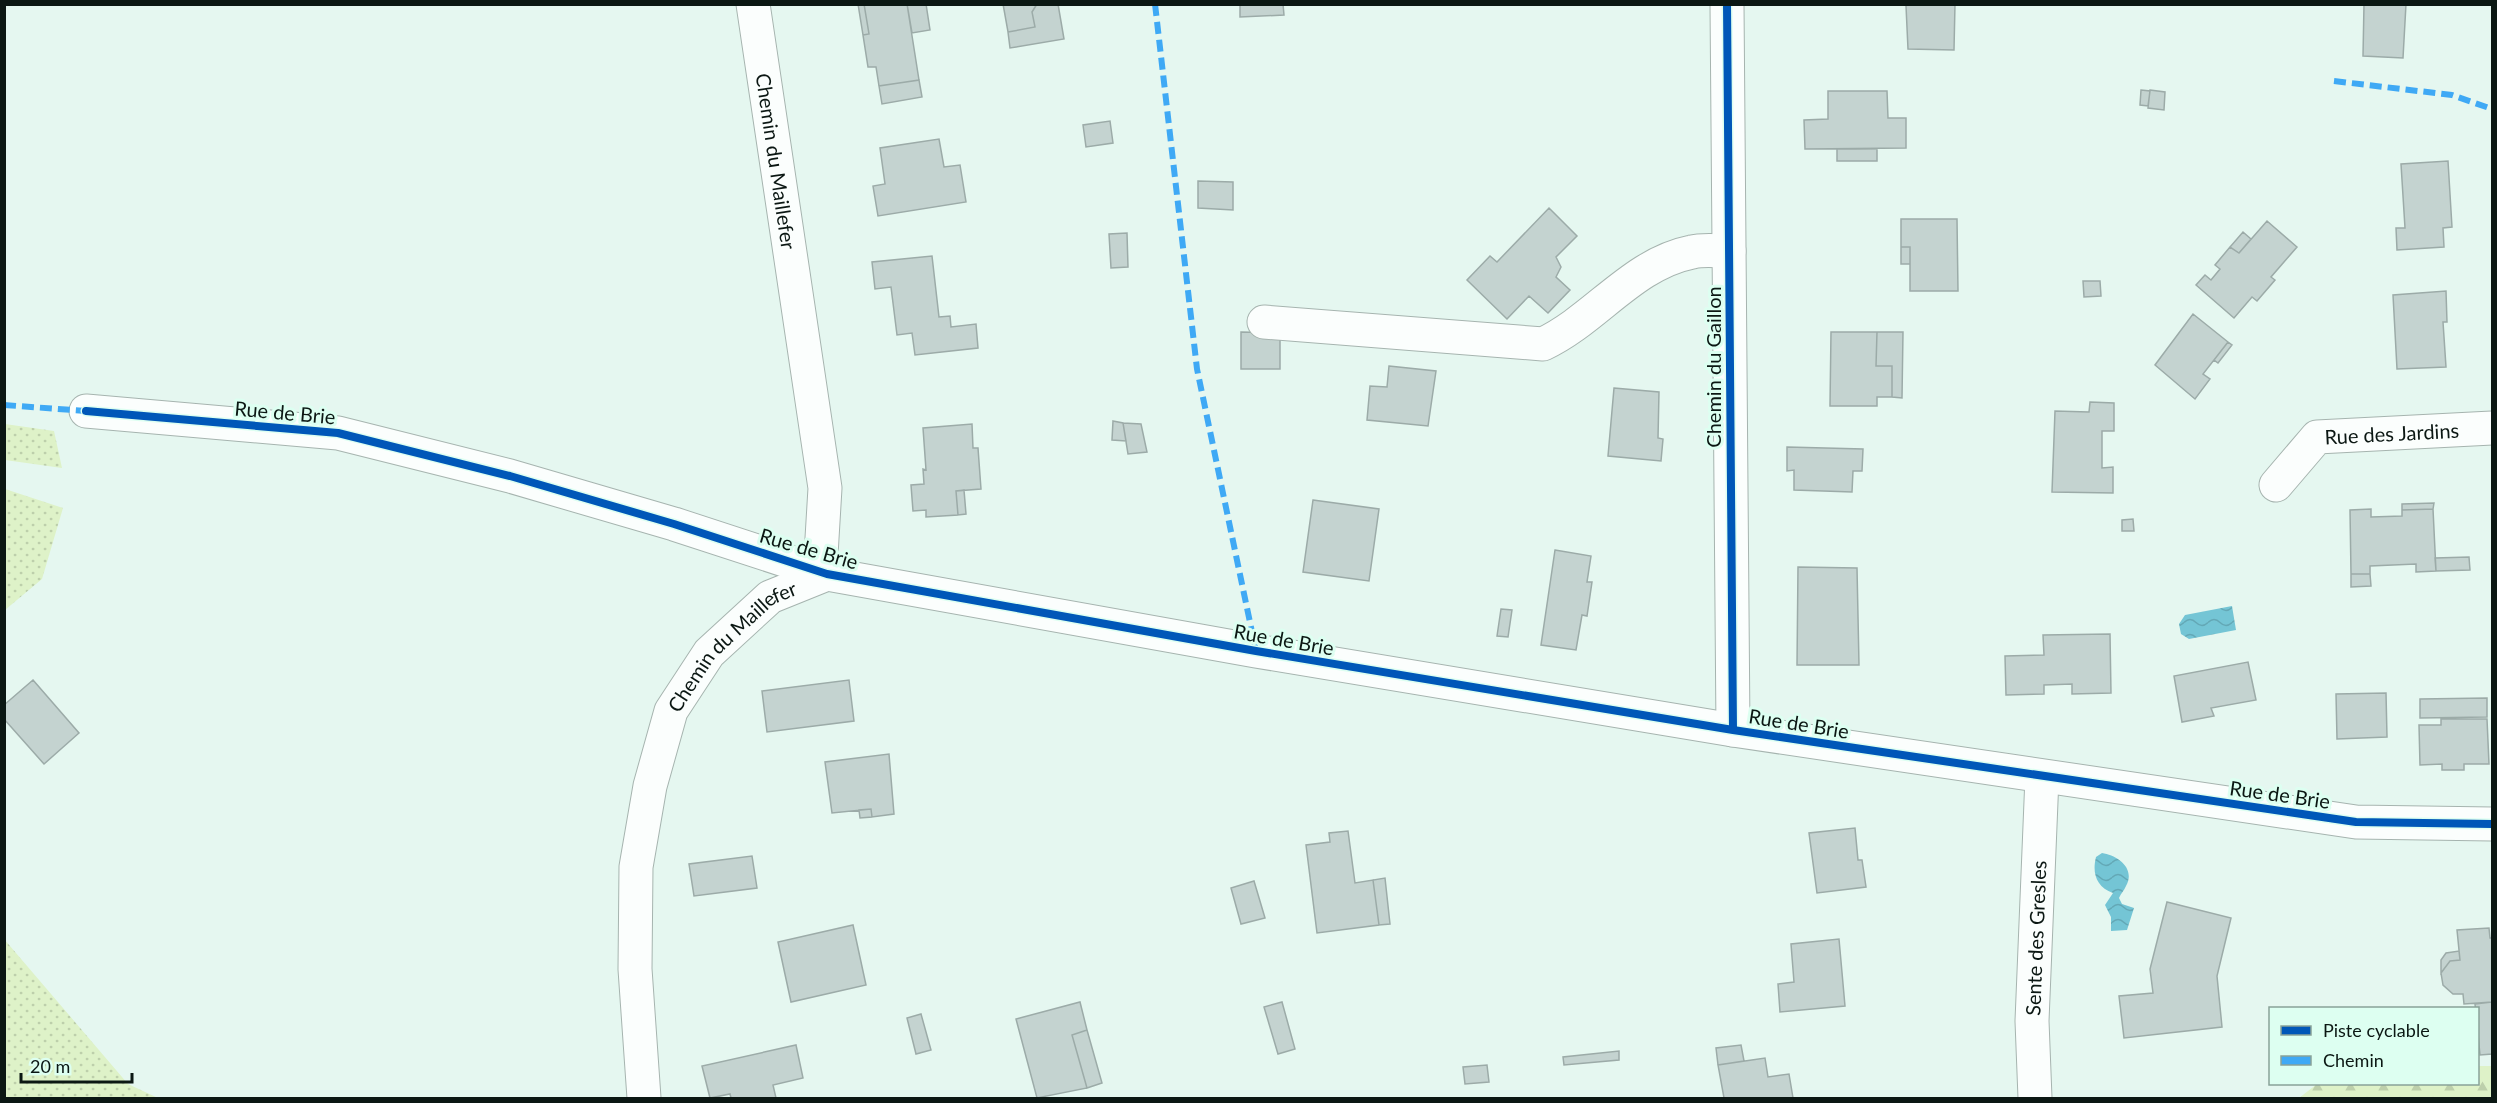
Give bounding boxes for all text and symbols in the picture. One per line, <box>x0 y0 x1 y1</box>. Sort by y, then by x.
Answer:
street label: Chemin du Maillefer <box>751 72 801 252</box>
street label: Chemin du Gaillon <box>1701 286 1725 448</box>
street label: Rue de Brie <box>234 396 336 428</box>
street label: Rue des Jardins <box>2324 418 2460 449</box>
street label: Rue de Brie <box>757 523 861 573</box>
street label: Chemin du Maillefer <box>662 575 800 716</box>
street label: Rue de Brie <box>1232 618 1336 660</box>
street label: Rue de Brie <box>1747 703 1851 743</box>
street label: Rue de Brie <box>2228 775 2332 813</box>
street label: Sente des Gresles <box>2020 860 2051 1016</box>
legend <box>2269 1007 2479 1085</box>
text: Piste cyclable <box>2323 1019 2430 1041</box>
scale bar <box>21 1046 132 1084</box>
text: Chemin <box>2323 1049 2384 1071</box>
text: 20 m <box>30 1055 70 1077</box>

